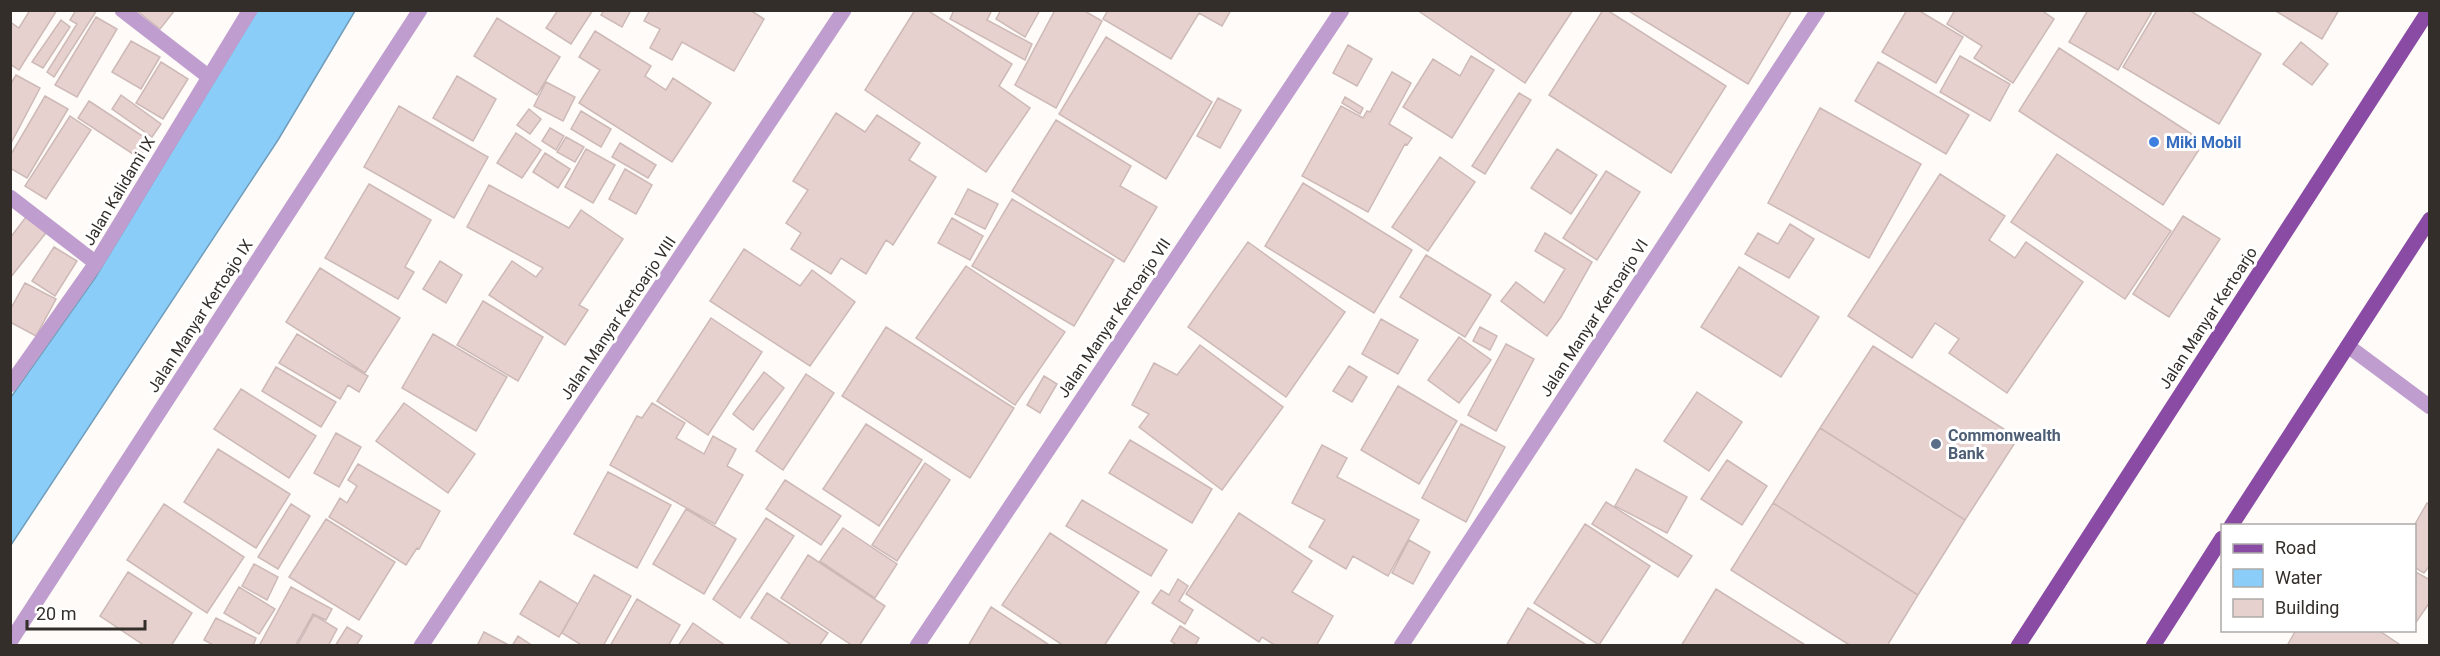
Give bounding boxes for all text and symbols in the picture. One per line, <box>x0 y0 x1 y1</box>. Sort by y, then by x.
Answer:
street label: Jalan Kalidami IX <box>79 133 159 249</box>
place label: Miki Mobil <box>2166 133 2242 152</box>
marker: Miki Mobil <box>2147 135 2161 149</box>
street label: Jalan Manyar Kertoarjo VIII <box>556 233 680 403</box>
street label: Jalan Manyar Kertoarjo VII <box>1053 235 1175 401</box>
street label: Jalan Manyar Kertoajo IX <box>143 236 257 396</box>
street label: Jalan Manyar Kertoarjo VI <box>1536 236 1652 400</box>
street label: Jalan Manyar Kertoarjo <box>2155 243 2261 393</box>
place label: Commonwealth Bank <box>1948 426 2061 463</box>
marker: Commonwealth Bank <box>1929 437 1943 451</box>
legend <box>2221 524 2416 632</box>
text: Road <box>2275 537 2316 558</box>
text: Water <box>2275 567 2322 588</box>
scale bar <box>27 593 146 631</box>
text: Building <box>2275 597 2339 618</box>
text: 20 m <box>36 603 76 624</box>

